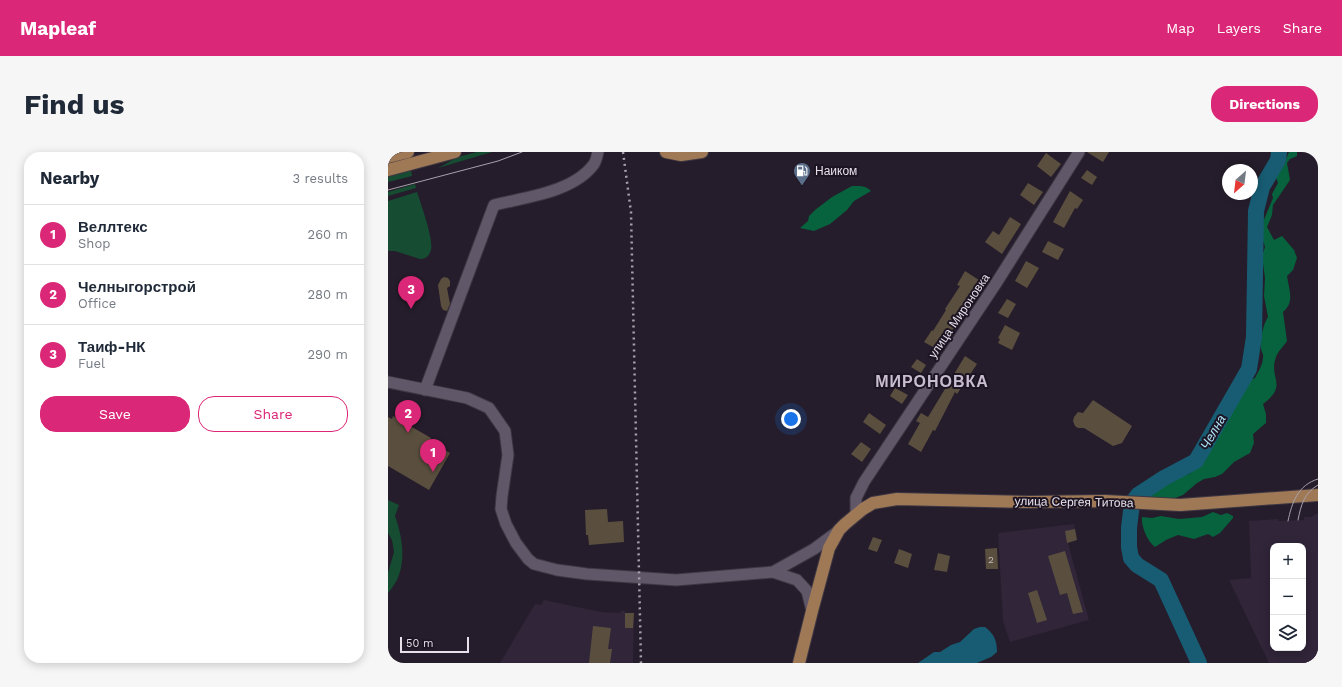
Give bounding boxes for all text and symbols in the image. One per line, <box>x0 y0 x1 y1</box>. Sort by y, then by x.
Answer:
text: Mapleaf <box>20 17 96 40</box>
text: Map <box>1166 20 1195 36</box>
text: Layers <box>1217 20 1261 36</box>
text: Share <box>1283 20 1322 36</box>
button: Directions <box>1211 86 1318 122</box>
text: Find us <box>24 88 124 121</box>
fuel station icon: Наиком <box>792 161 812 186</box>
place label: Наиком <box>815 164 857 178</box>
north arrow <box>1222 164 1258 200</box>
text: Nearby <box>40 168 99 188</box>
text: 3 results <box>293 171 348 186</box>
text: Веллтекс <box>78 218 148 236</box>
text: 1 <box>50 227 56 242</box>
text: 260 m <box>308 227 348 242</box>
text: Shop <box>78 236 110 251</box>
street label: улица Мироновка <box>926 271 993 361</box>
pin: 3 <box>398 276 424 309</box>
text: Челныгорстрой <box>78 278 196 296</box>
text: 2 <box>49 287 57 302</box>
text: 280 m <box>308 287 348 302</box>
text: Office <box>78 296 116 311</box>
text: Таиф-НК <box>78 338 145 356</box>
text: 3 <box>49 347 57 362</box>
text: 290 m <box>307 347 348 362</box>
text: Fuel <box>78 356 105 371</box>
district label: МИРОНОВКА <box>875 372 989 391</box>
button: Save <box>40 396 190 432</box>
button: Share <box>198 396 348 432</box>
pin: 2 <box>395 400 421 433</box>
your location <box>781 409 801 429</box>
water label: Челна <box>1197 412 1229 452</box>
pin: 1 <box>420 439 446 472</box>
street label: улица Сергея Титова <box>1014 494 1134 510</box>
map controls <box>1270 543 1306 651</box>
button: + <box>1270 543 1306 579</box>
house number: 2 <box>988 554 994 565</box>
button: − <box>1270 579 1306 615</box>
button: layers <box>1270 615 1306 651</box>
scale bar <box>400 635 469 654</box>
text: 50 m <box>406 637 433 650</box>

